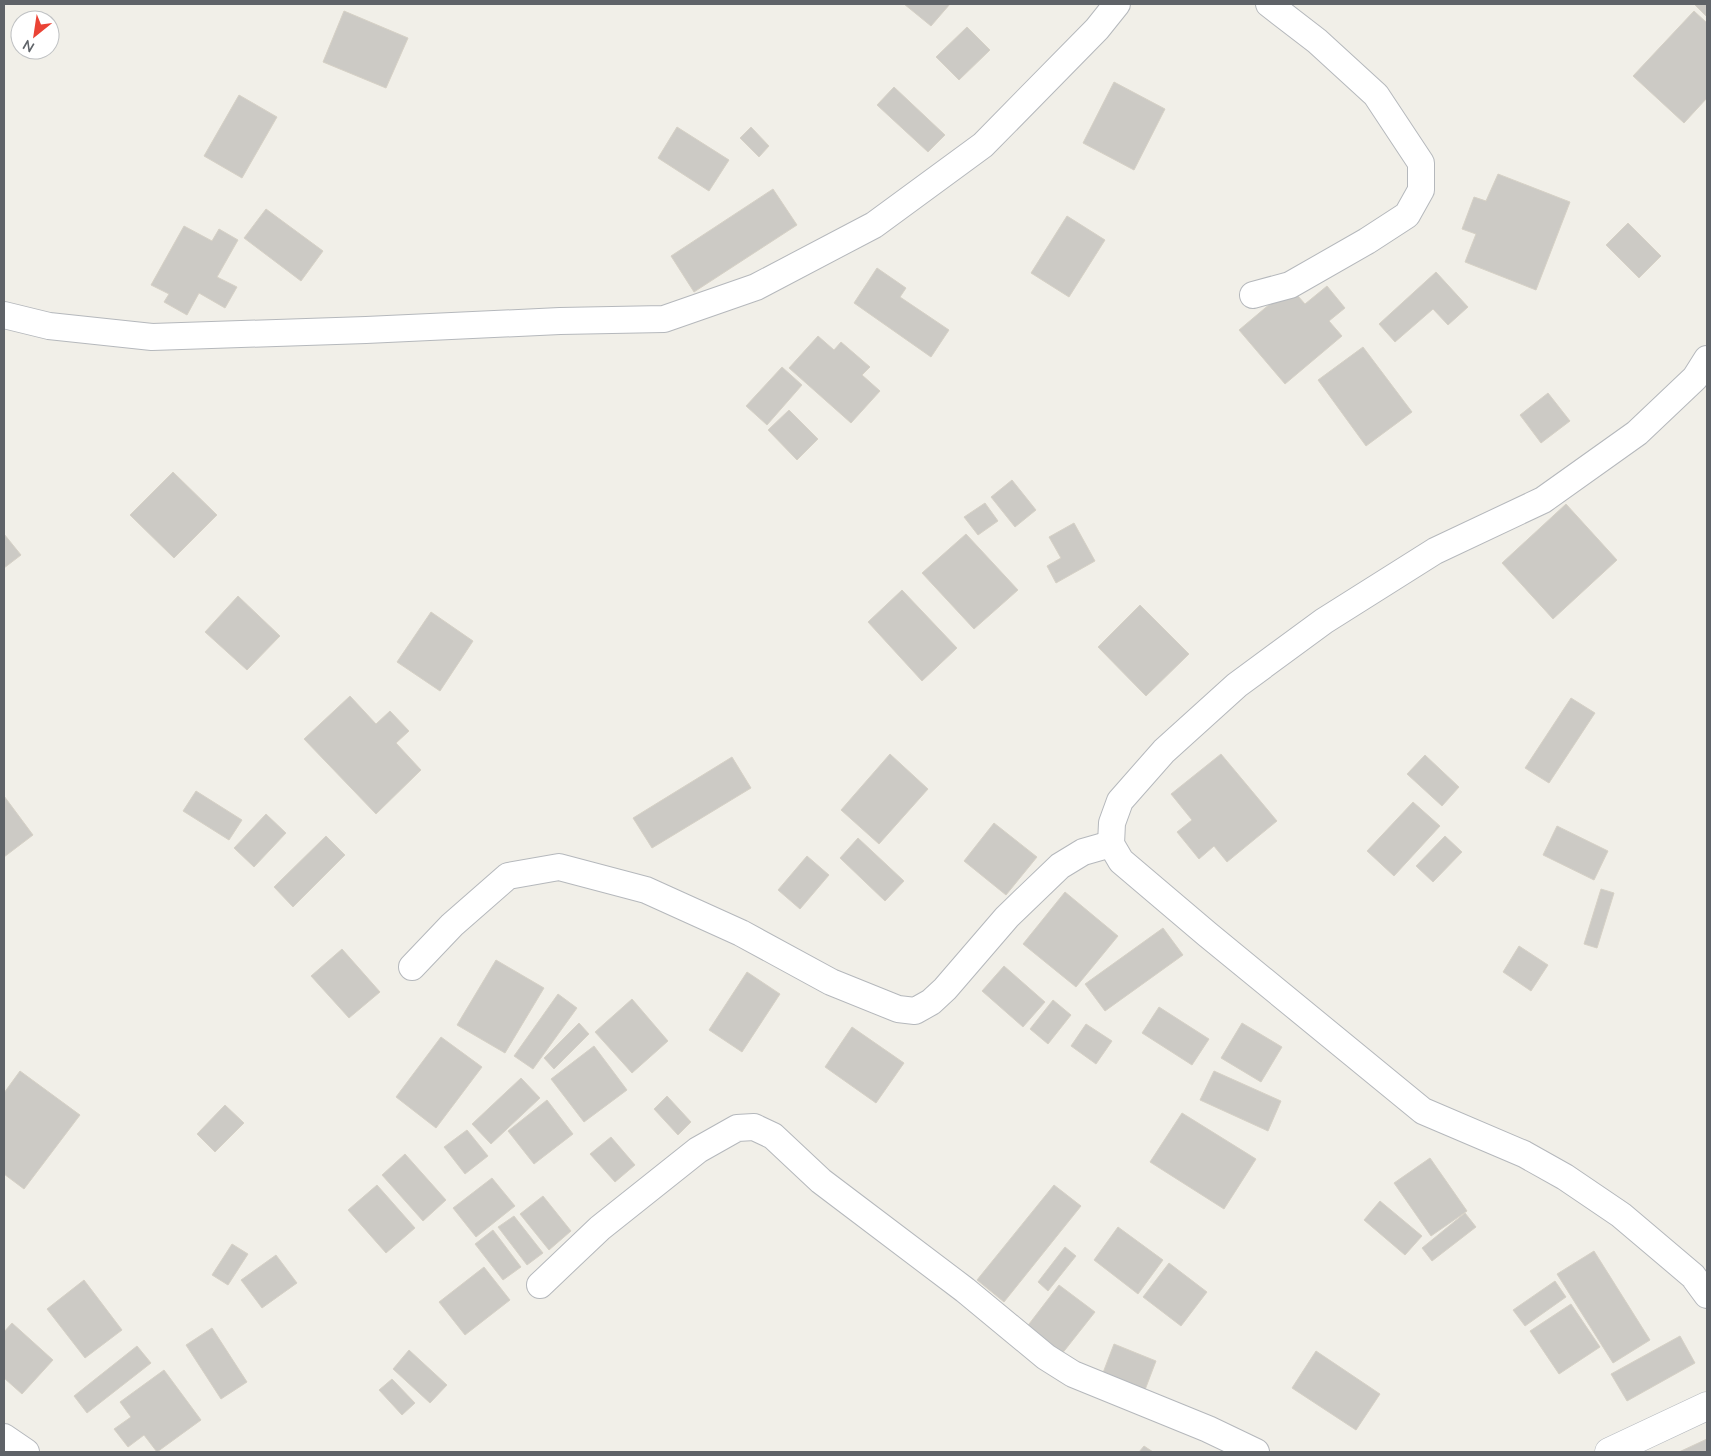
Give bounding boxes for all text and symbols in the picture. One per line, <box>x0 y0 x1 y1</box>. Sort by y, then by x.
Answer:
north arrow <box>10 10 60 60</box>
text: N <box>19 35 38 57</box>

